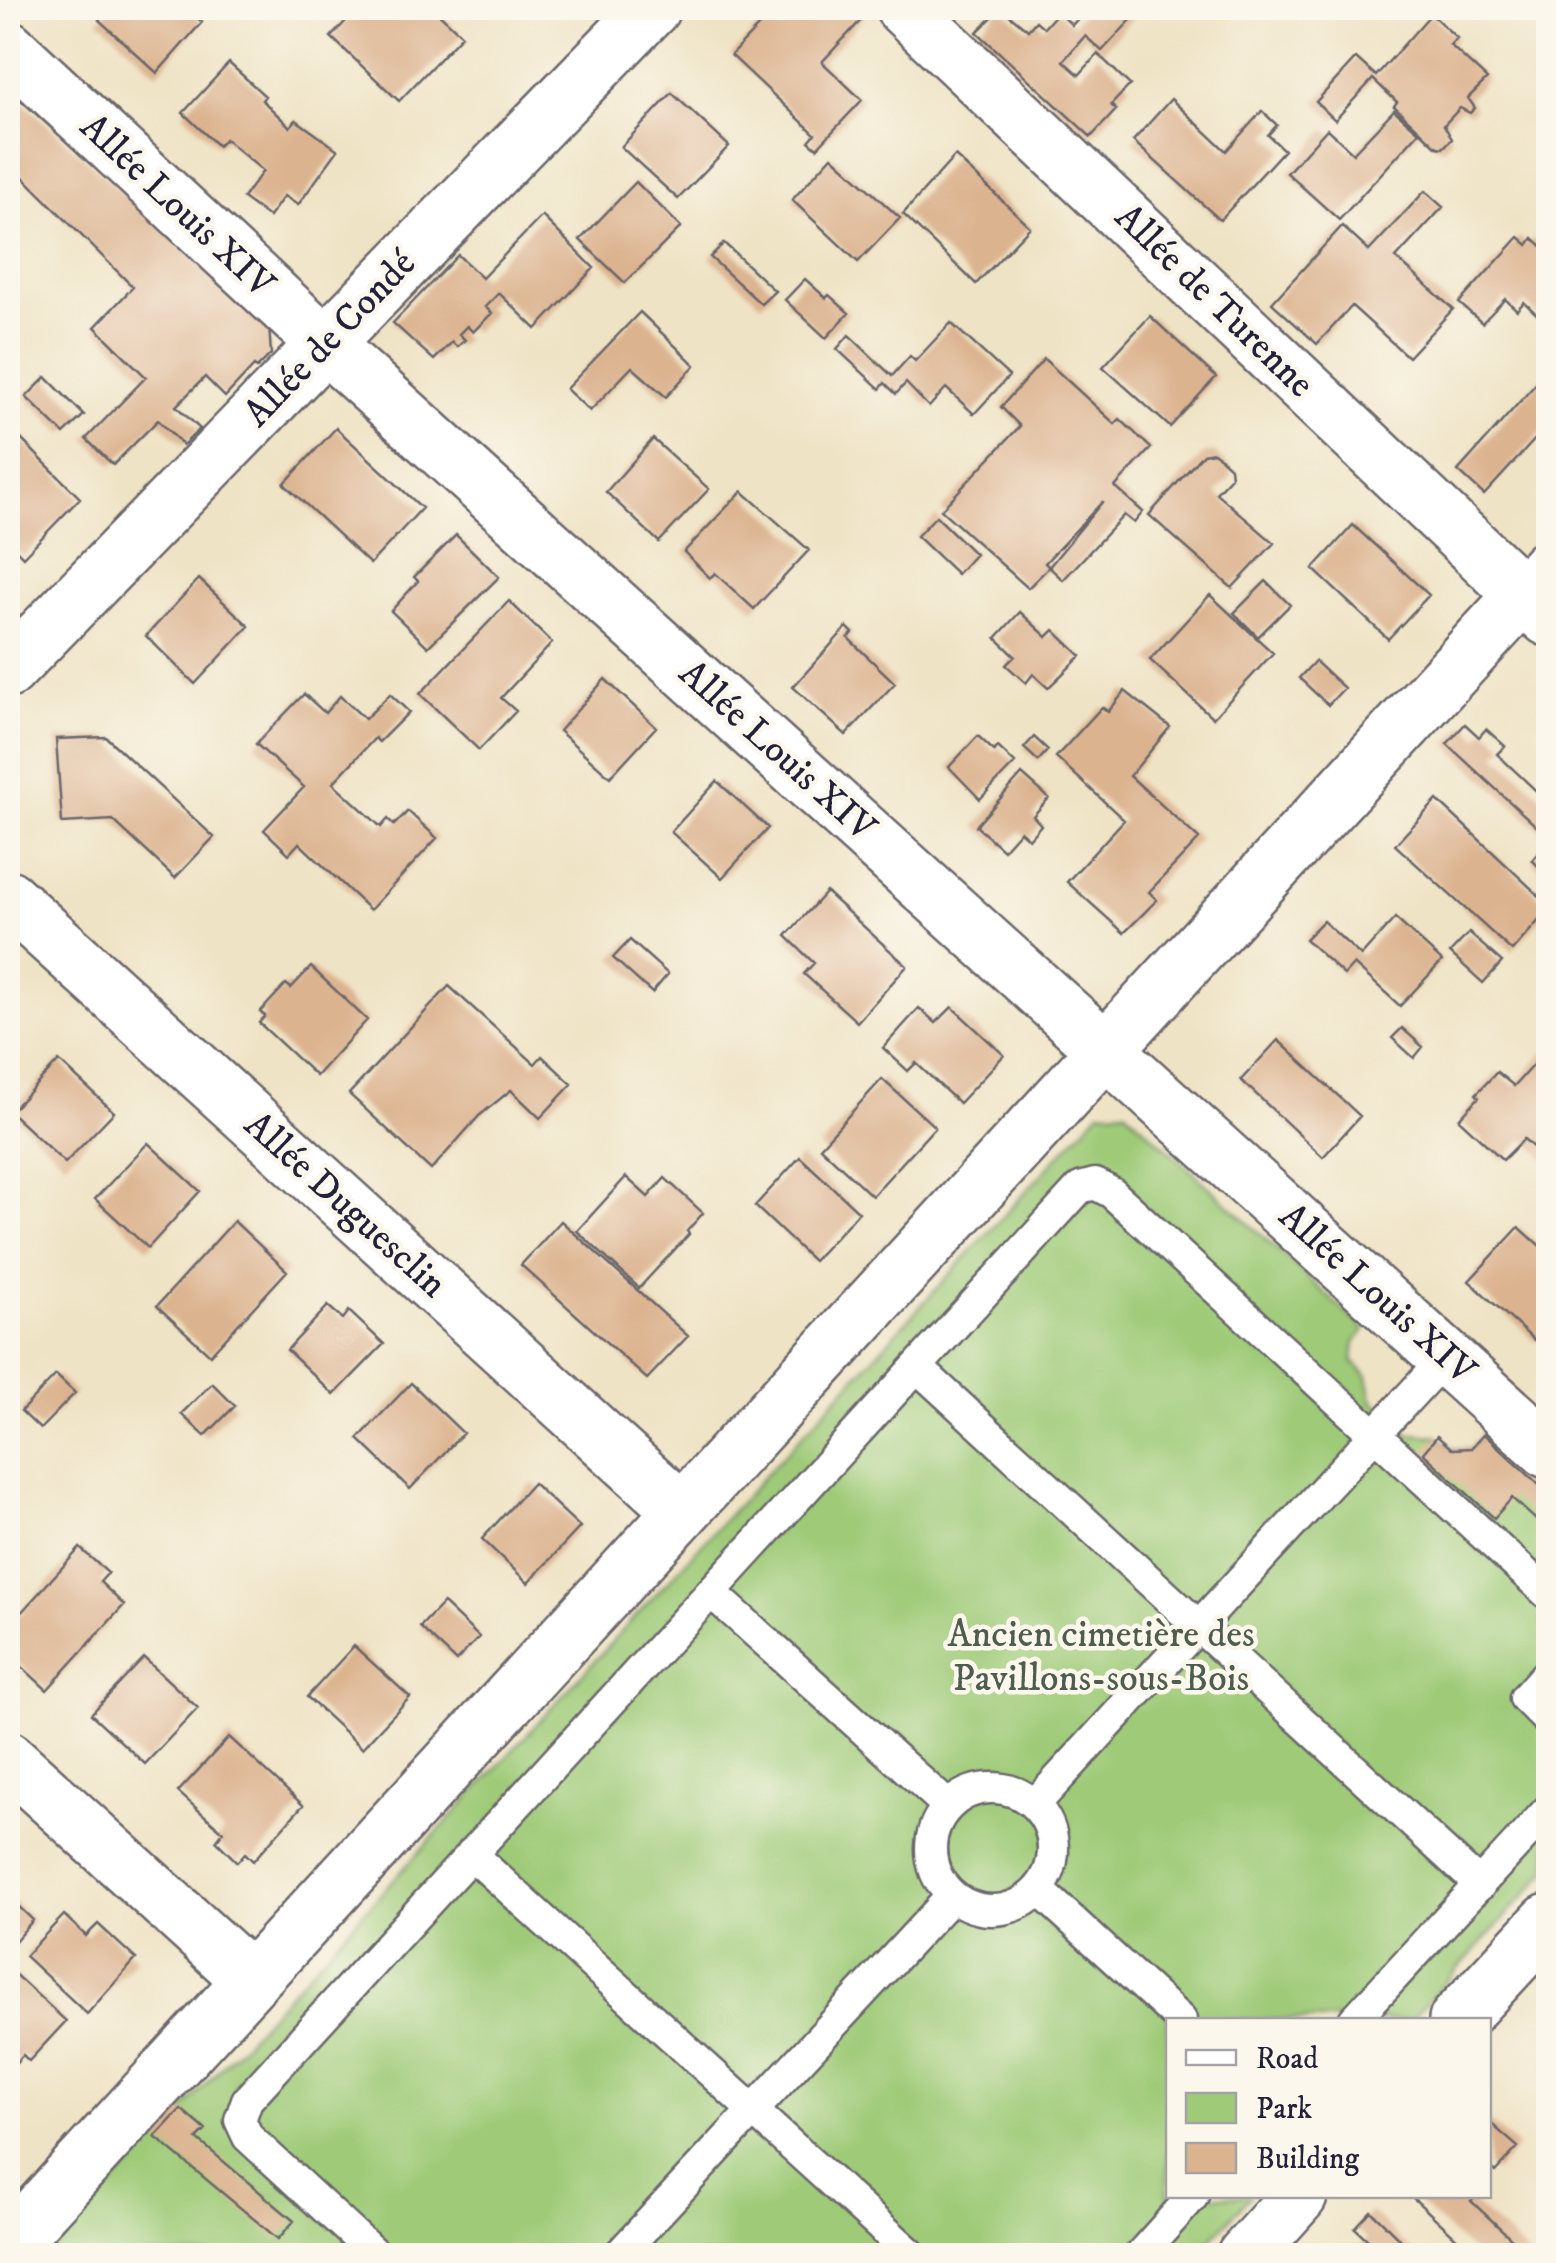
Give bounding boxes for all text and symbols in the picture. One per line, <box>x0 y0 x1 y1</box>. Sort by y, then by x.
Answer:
street label: Allée Louis XIV <box>70 104 285 309</box>
street label: Allée de Turenne <box>1104 194 1324 408</box>
street label: Allée de Condé <box>234 240 426 438</box>
street label: Allée Louis XIV <box>669 650 886 853</box>
street label: Allée Duguesclin <box>234 1102 456 1309</box>
street label: Allée Louis XIV <box>1269 1193 1486 1396</box>
park label: Ancien cimetière des Pavillons-sous-Bois <box>947 1611 1255 1703</box>
legend <box>1166 2018 1491 2198</box>
text: Road <box>1256 2041 1318 2078</box>
text: Park <box>1256 2091 1312 2128</box>
text: Building <box>1256 2141 1360 2178</box>

